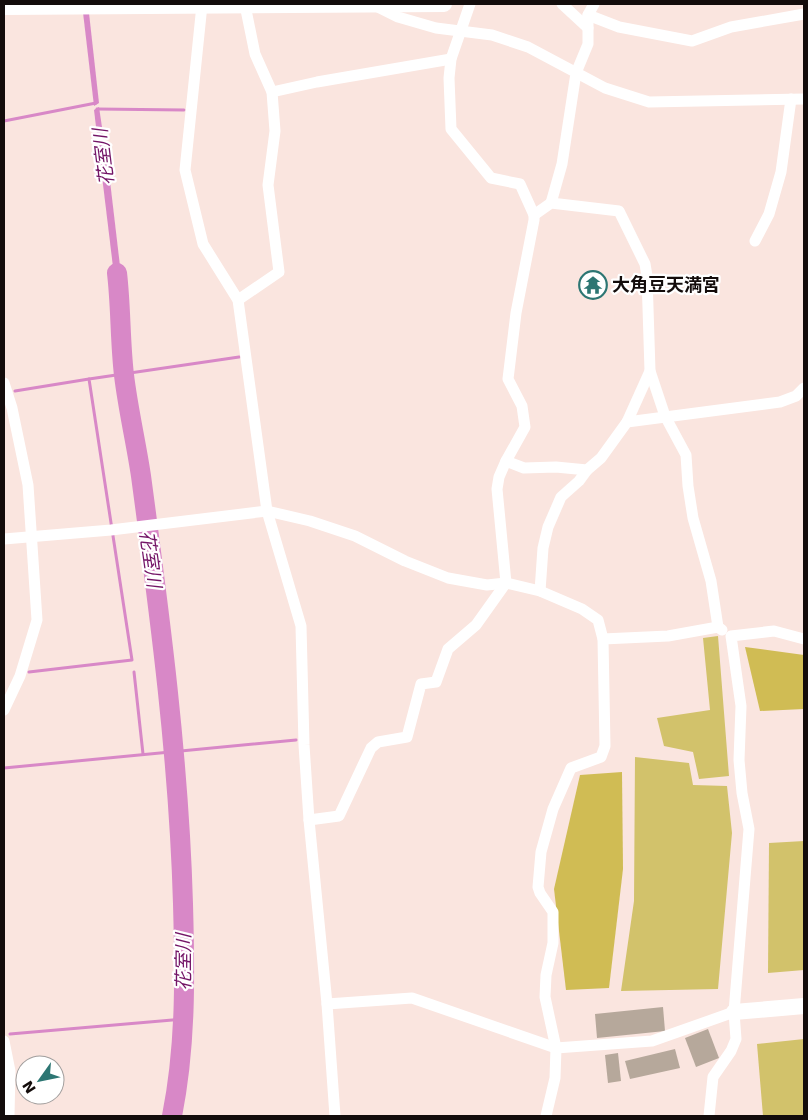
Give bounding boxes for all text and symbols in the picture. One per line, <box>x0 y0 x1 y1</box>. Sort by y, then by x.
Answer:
water label: 花室川 <box>88 125 117 187</box>
temple icon: 大角豆天満宮 <box>578 270 608 300</box>
place label: 大角豆天満宮 <box>612 274 720 295</box>
water label: 花室川 <box>136 529 166 591</box>
water label: 花室川 <box>172 932 194 991</box>
north arrow <box>15 1055 65 1105</box>
text: N <box>19 1078 39 1096</box>

